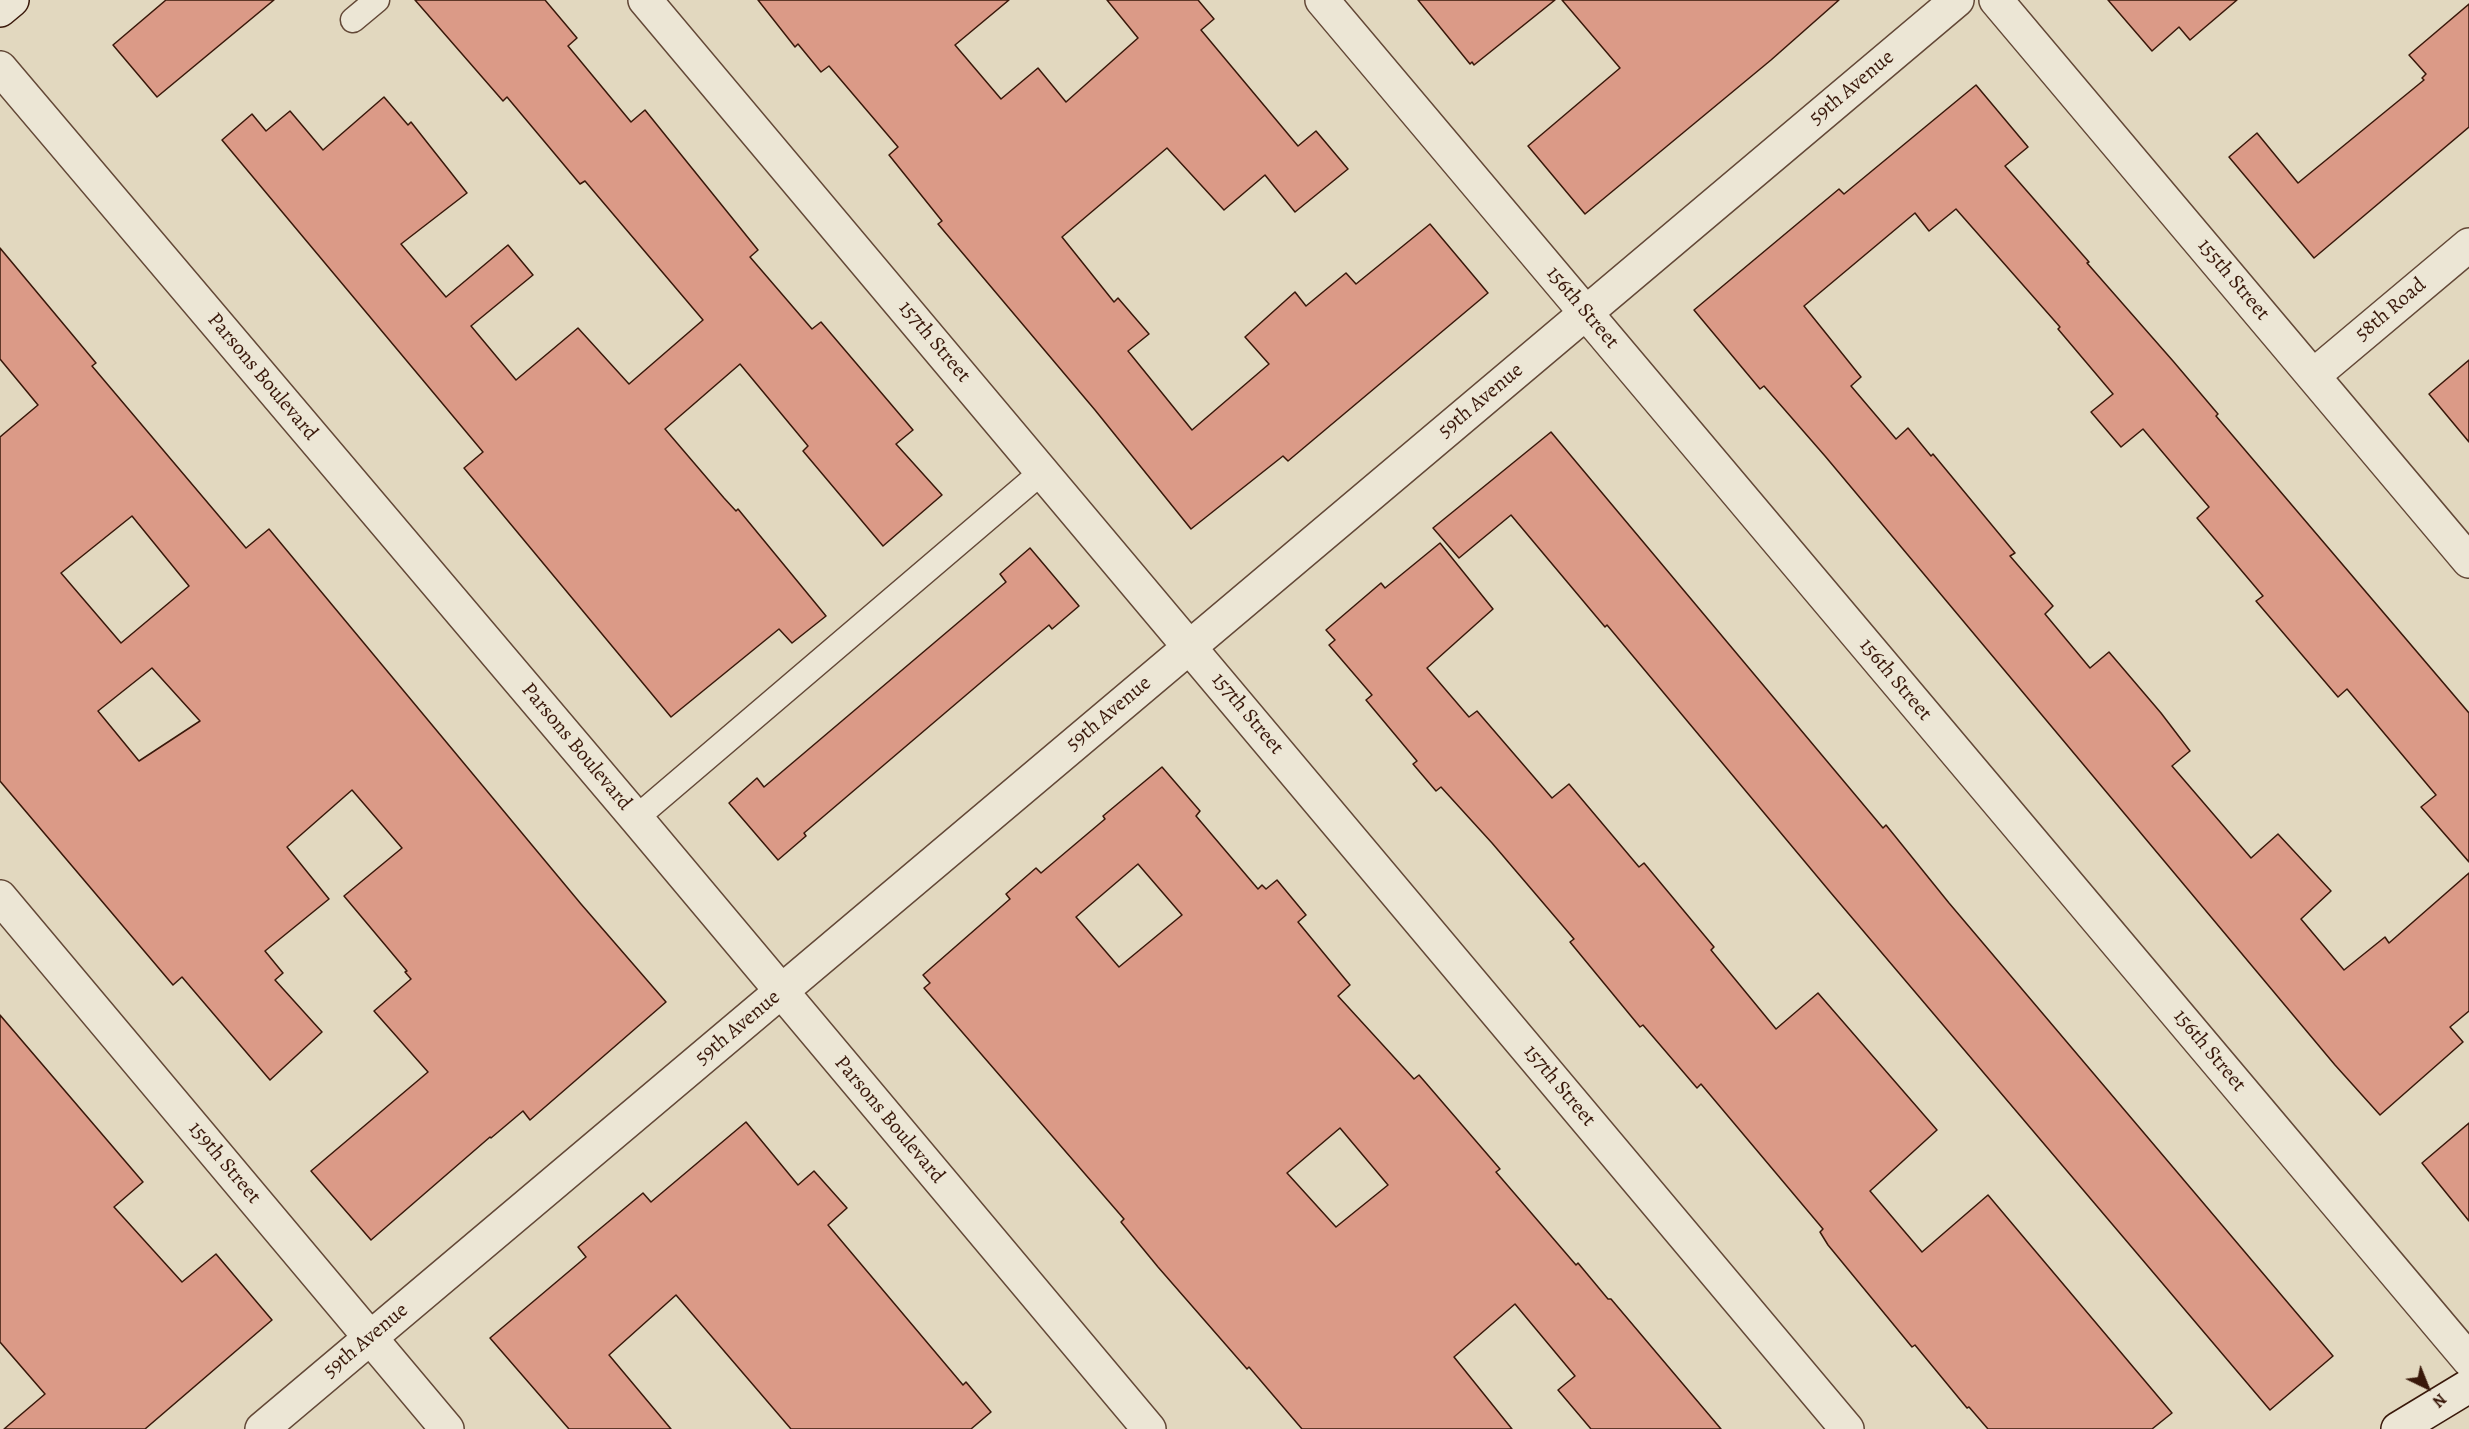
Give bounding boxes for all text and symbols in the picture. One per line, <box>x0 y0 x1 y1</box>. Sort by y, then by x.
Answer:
street label: 59th Avenue <box>1804 45 1900 131</box>
street label: 155th Street <box>2191 234 2275 326</box>
street label: 156th Street <box>1540 262 1624 354</box>
street label: 58th Road <box>2350 273 2432 347</box>
street label: 157th Street <box>893 296 975 388</box>
street label: Parsons Boulevard <box>201 308 323 446</box>
street label: 59th Avenue <box>1433 358 1529 444</box>
street label: 156th Street <box>1853 634 1937 726</box>
street label: 157th Street <box>1206 668 1288 760</box>
street label: 59th Avenue <box>1061 671 1157 757</box>
street label: Parsons Boulevard <box>515 678 637 816</box>
street label: 59th Avenue <box>690 985 786 1071</box>
street label: 156th Street <box>2167 1005 2251 1097</box>
street label: 157th Street <box>1518 1040 1600 1132</box>
street label: Parsons Boulevard <box>828 1051 950 1189</box>
street label: 159th Street <box>182 1117 266 1209</box>
street label: 59th Avenue <box>318 1298 414 1384</box>
north arrow <box>2397 1357 2457 1417</box>
text: N <box>2428 1388 2451 1412</box>

